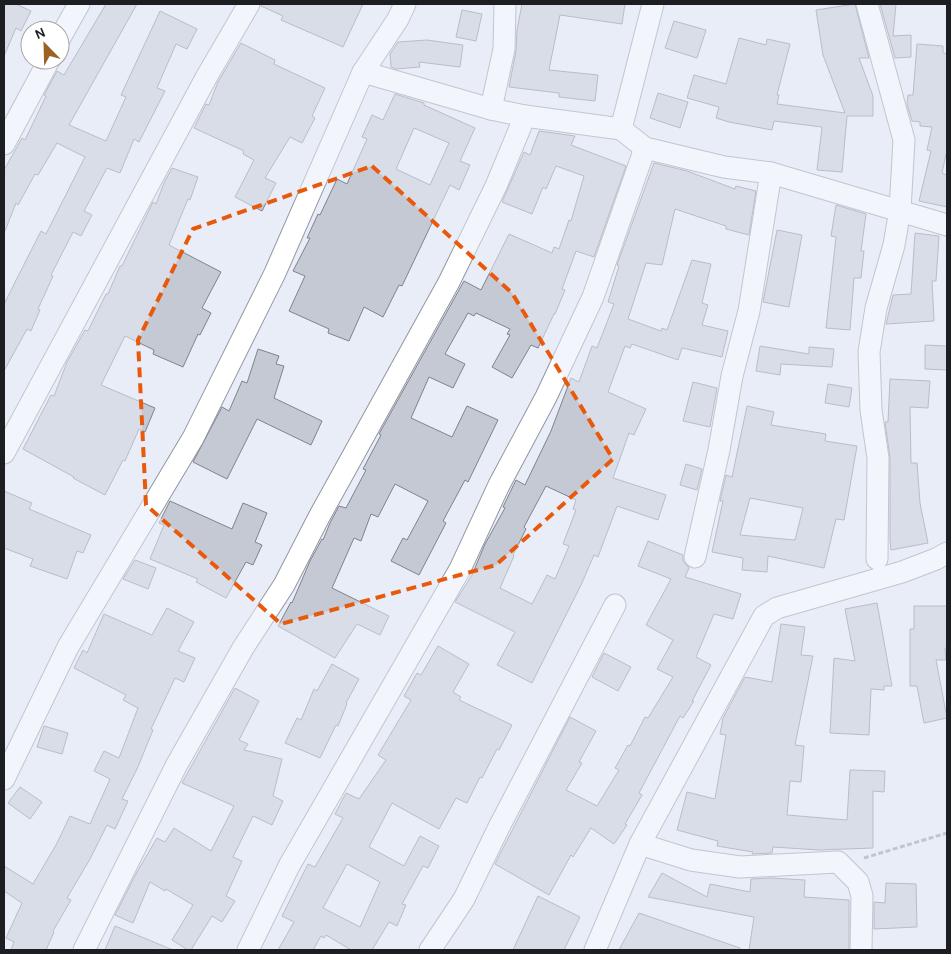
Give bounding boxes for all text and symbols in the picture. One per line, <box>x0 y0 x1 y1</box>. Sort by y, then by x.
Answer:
north arrow <box>20 20 70 70</box>
text: N <box>32 24 48 43</box>

